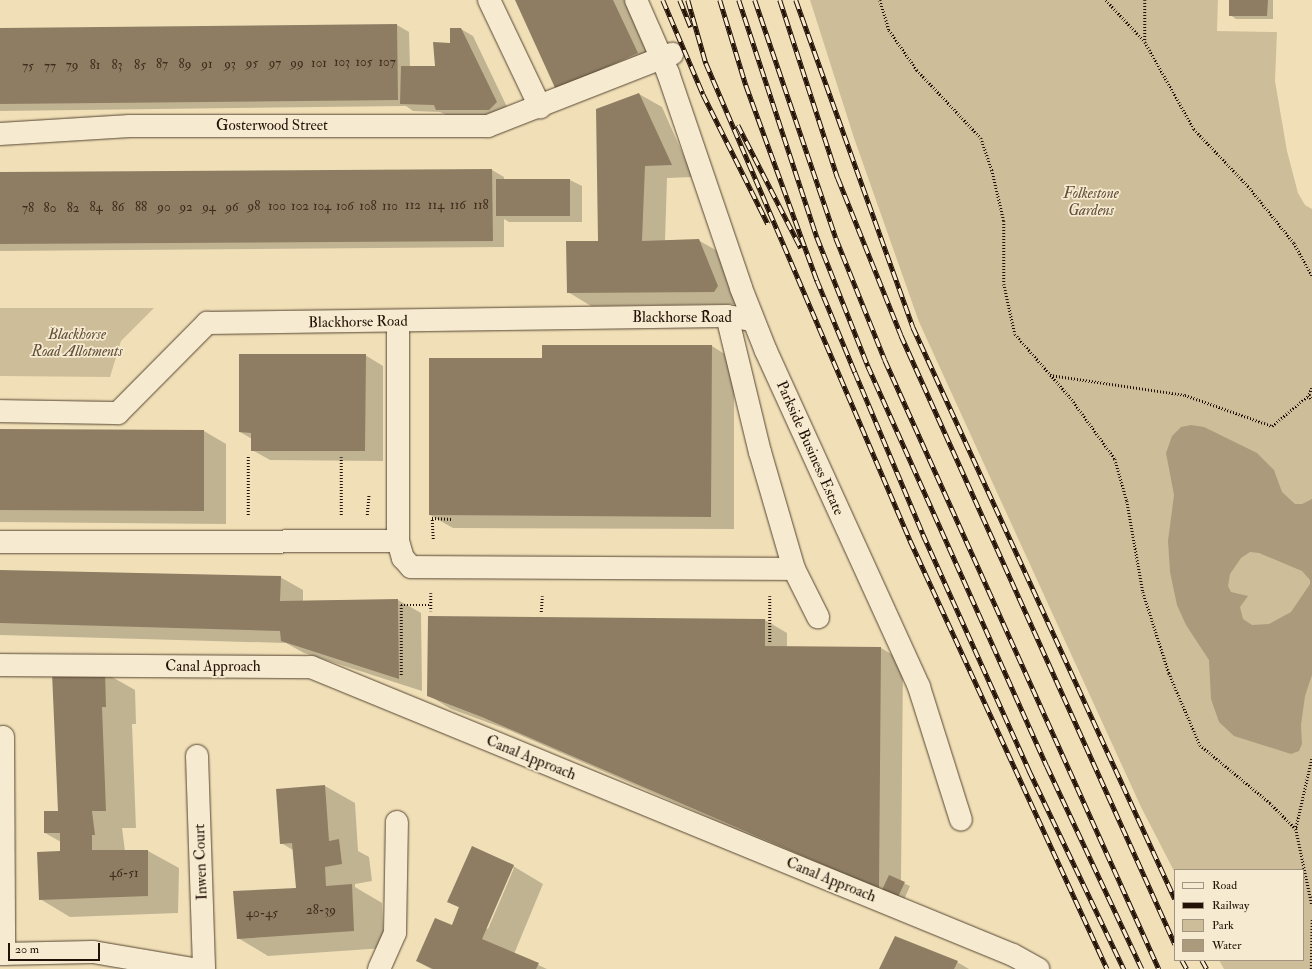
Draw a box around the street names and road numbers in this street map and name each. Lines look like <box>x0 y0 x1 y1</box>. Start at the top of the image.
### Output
street label: Gosterwood Street <box>216 117 328 135</box>
street label: Blackhorse Road <box>632 309 732 327</box>
street label: Blackhorse Road <box>308 312 408 332</box>
street label: Parkside Business Estate <box>772 378 848 518</box>
street label: Canal Approach <box>165 658 261 676</box>
street label: Canal Approach <box>483 732 579 784</box>
street label: Inwen Court <box>191 824 211 900</box>
street label: Canal Approach <box>783 854 879 906</box>

